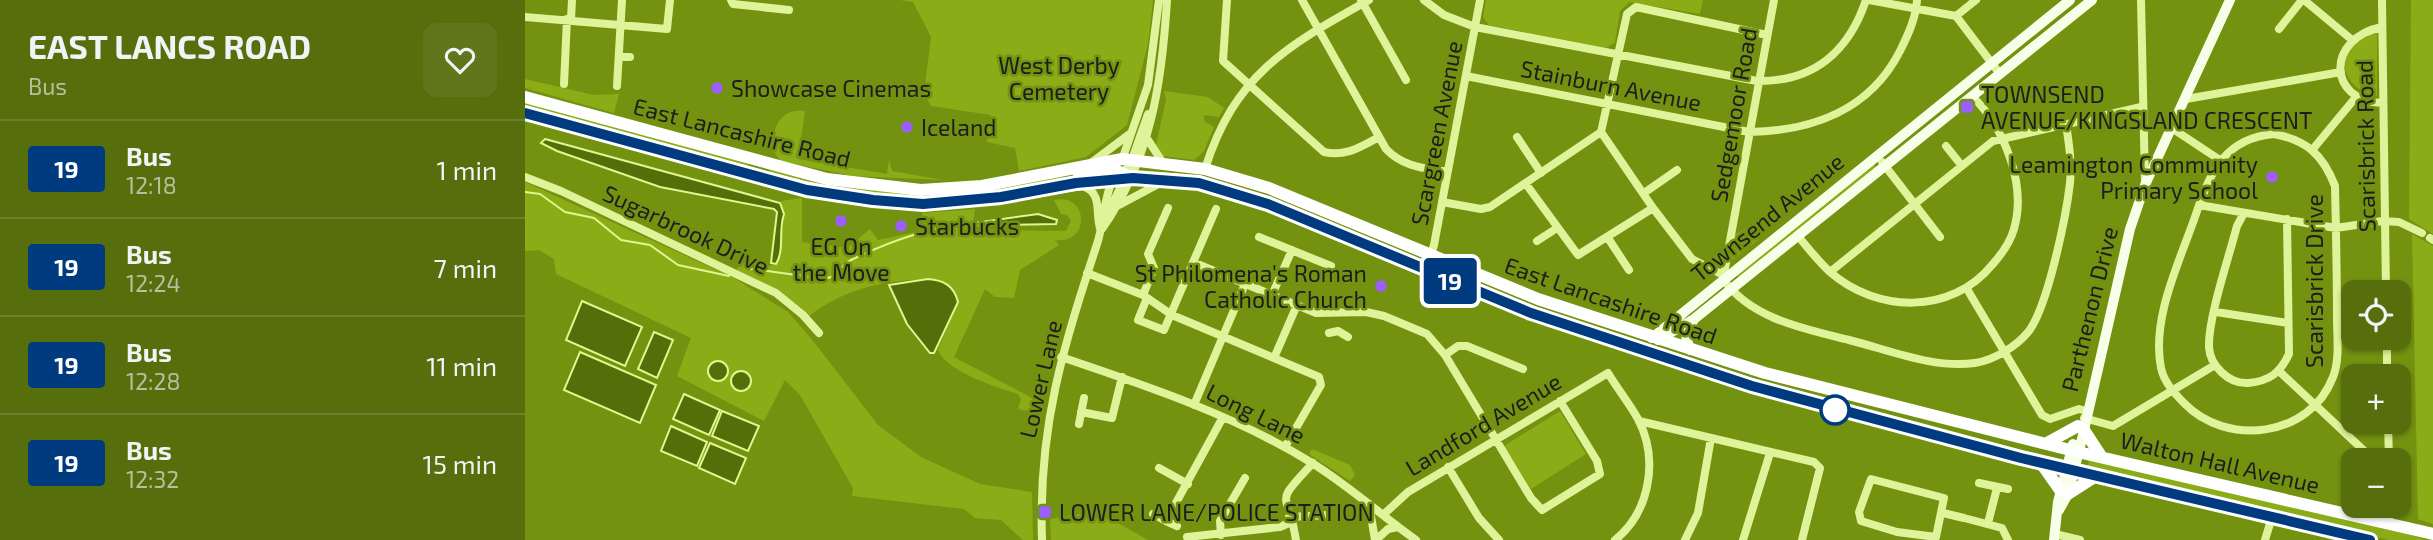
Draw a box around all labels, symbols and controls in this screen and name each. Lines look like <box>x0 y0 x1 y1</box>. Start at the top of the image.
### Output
button: heart <box>423 23 497 97</box>
text: EAST LANCS ROAD <box>28 26 311 66</box>
street label: Sedgemoor Road <box>1704 26 1762 204</box>
street label: Scargreen Avenue <box>1404 38 1468 228</box>
park label: West Derby Cemetery <box>998 51 1120 105</box>
street label: Stainburn Avenue <box>1518 54 1704 116</box>
street label: Scarisbrick Road <box>2349 60 2381 232</box>
text: Bus <box>28 72 67 100</box>
place label: Showcase Cinemas <box>731 74 931 102</box>
marker: Showcase Cinemas <box>709 80 725 96</box>
place label: TOWNSEND AVENUE/KINGSLAND CRESCENT <box>1981 80 2312 134</box>
street label: East Lancashire Road <box>630 91 854 173</box>
marker: TOWNSEND AVENUE/KINGSLAND CRESCENT <box>1959 99 1975 115</box>
place label: Iceland <box>921 113 996 141</box>
marker: Iceland <box>899 119 915 135</box>
text: Bus <box>126 140 172 171</box>
street label: Townsend Avenue <box>1685 147 1849 287</box>
place label: Leamington Community Primary School <box>2009 150 2258 204</box>
text: 19 <box>54 154 79 183</box>
text: 1 min <box>437 154 497 185</box>
marker: Leamington Community Primary School <box>2264 169 2280 185</box>
text: 12:18 <box>126 171 177 199</box>
street label: Sugarbrook Drive <box>599 178 773 280</box>
street label: Scarisbrick Drive <box>2300 194 2328 368</box>
place label: Starbucks <box>915 212 1019 240</box>
marker: EG On the Move <box>833 213 849 229</box>
marker: Starbucks <box>893 218 909 234</box>
street label: Parthenon Drive <box>2055 223 2123 395</box>
place label: EG On the Move <box>792 232 890 286</box>
text: Bus <box>126 238 172 269</box>
street label: East Lancashire Road <box>1501 250 1721 350</box>
text: 19 <box>54 252 79 281</box>
text: 7 min <box>434 252 497 283</box>
line badge: 19 <box>1419 258 1481 304</box>
place label: St Philomena's Roman Catholic Church <box>1135 259 1367 313</box>
text: 19 <box>1438 266 1462 295</box>
text: 12:24 <box>126 269 181 297</box>
marker: St Philomena's Roman Catholic Church <box>1373 278 1389 294</box>
map controls <box>2341 280 2411 518</box>
button: locate <box>2341 280 2411 350</box>
street label: Lower Lane <box>1013 317 1067 441</box>
text: Bus <box>126 336 172 367</box>
text: 19 <box>54 350 79 379</box>
text: 11 min <box>426 350 497 381</box>
button: + <box>2341 364 2411 434</box>
text: 12:28 <box>126 367 180 395</box>
street label: Landford Avenue <box>1400 367 1566 481</box>
street label: Long Lane <box>1202 377 1310 449</box>
unlabelled marker <box>1820 395 1850 425</box>
street label: Walton Hall Avenue <box>2118 425 2322 499</box>
text: Bus <box>126 434 172 465</box>
text: 19 <box>54 448 79 477</box>
text: 15 min <box>423 448 497 479</box>
button: − <box>2341 448 2411 518</box>
text: 12:32 <box>126 465 179 493</box>
place label: LOWER LANE/POLICE STATION <box>1059 498 1374 526</box>
marker: LOWER LANE/POLICE STATION <box>1037 504 1053 520</box>

